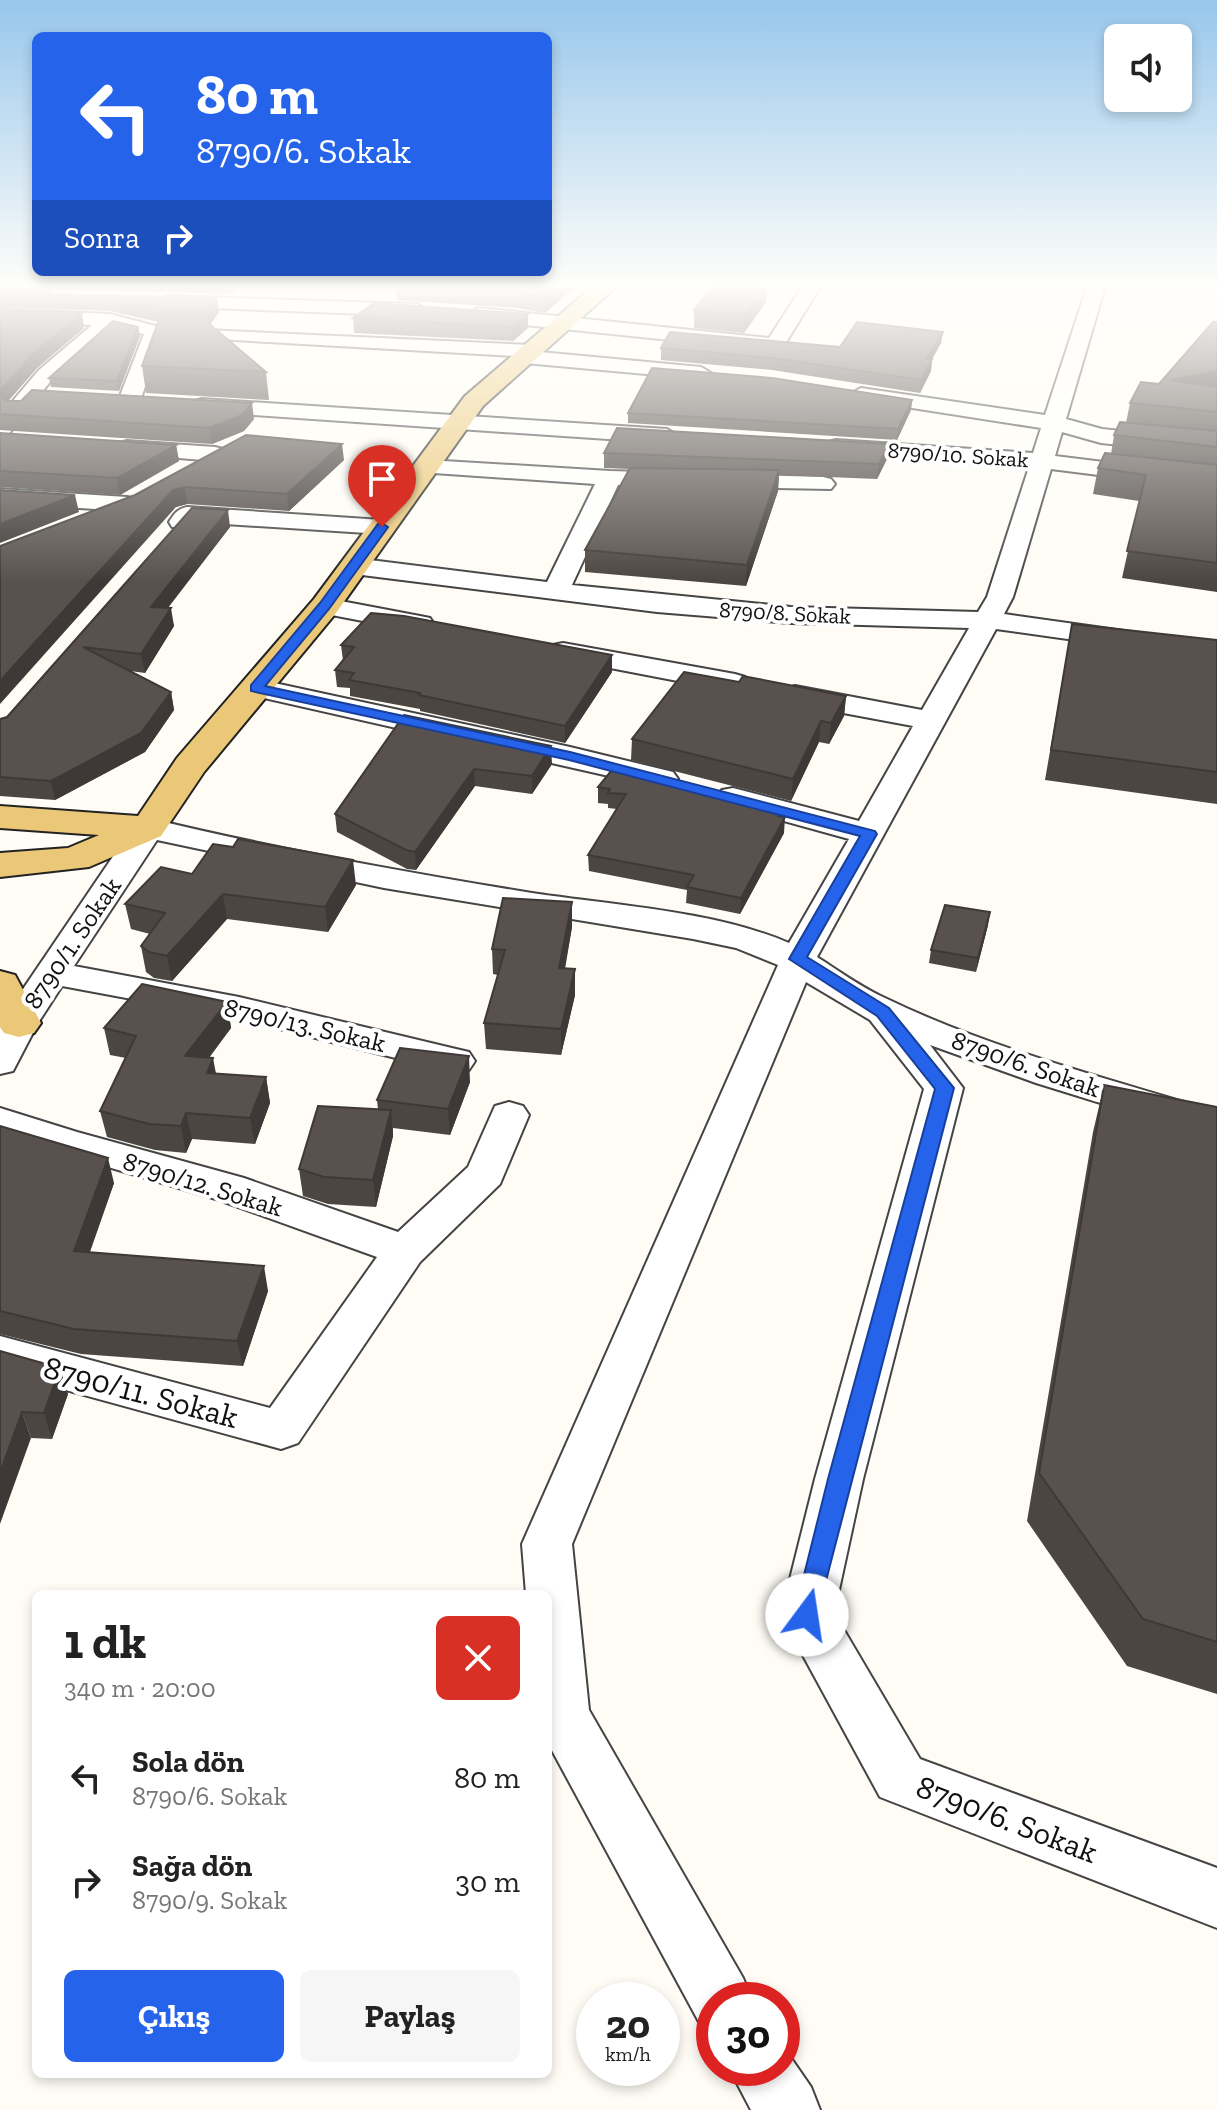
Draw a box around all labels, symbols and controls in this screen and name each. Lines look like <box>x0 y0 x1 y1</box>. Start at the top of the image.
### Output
map controls <box>1104 24 1192 112</box>
button: sound <box>1104 24 1192 112</box>
text: 80 m <box>196 61 318 128</box>
icon: left <box>64 64 168 168</box>
text: 8790/6. Sokak <box>196 129 411 172</box>
icon: right <box>156 216 200 260</box>
text: Sonra <box>64 220 140 256</box>
street label: 8790/10. Sokak <box>887 437 1030 473</box>
pin <box>348 445 416 527</box>
icon: arrive <box>360 457 404 501</box>
street label: 8790/8. Sokak <box>718 596 852 630</box>
street label: 8790/1. Sokak <box>16 871 128 1015</box>
street label: 8790/13. Sokak <box>221 991 389 1059</box>
street label: 8790/6. Sokak <box>947 1024 1105 1105</box>
street label: 8790/12. Sokak <box>119 1145 287 1224</box>
street label: 8790/11. Sokak <box>40 1348 243 1436</box>
position arrow <box>765 1573 849 1657</box>
text: 1 dk <box>64 1613 146 1670</box>
button: close <box>436 1616 520 1700</box>
text: 340 m · 20:00 <box>64 1672 216 1704</box>
text: Sola dön <box>132 1744 244 1780</box>
icon: left <box>64 1756 108 1800</box>
text: 80 m <box>454 1760 520 1796</box>
street label: 8790/6. Sokak <box>911 1767 1103 1871</box>
text: 8790/6. Sokak <box>132 1780 287 1812</box>
text: Sağa dön <box>132 1848 252 1884</box>
icon: right <box>64 1860 108 1904</box>
text: 30 m <box>455 1864 520 1900</box>
text: 8790/9. Sokak <box>132 1884 287 1916</box>
button: Çıkış <box>64 1970 284 2062</box>
button: Paylaş <box>300 1970 520 2062</box>
speed limit sign: 30 <box>696 1982 800 2086</box>
text: 20 <box>606 2000 650 2048</box>
text: km/h <box>605 2042 651 2066</box>

